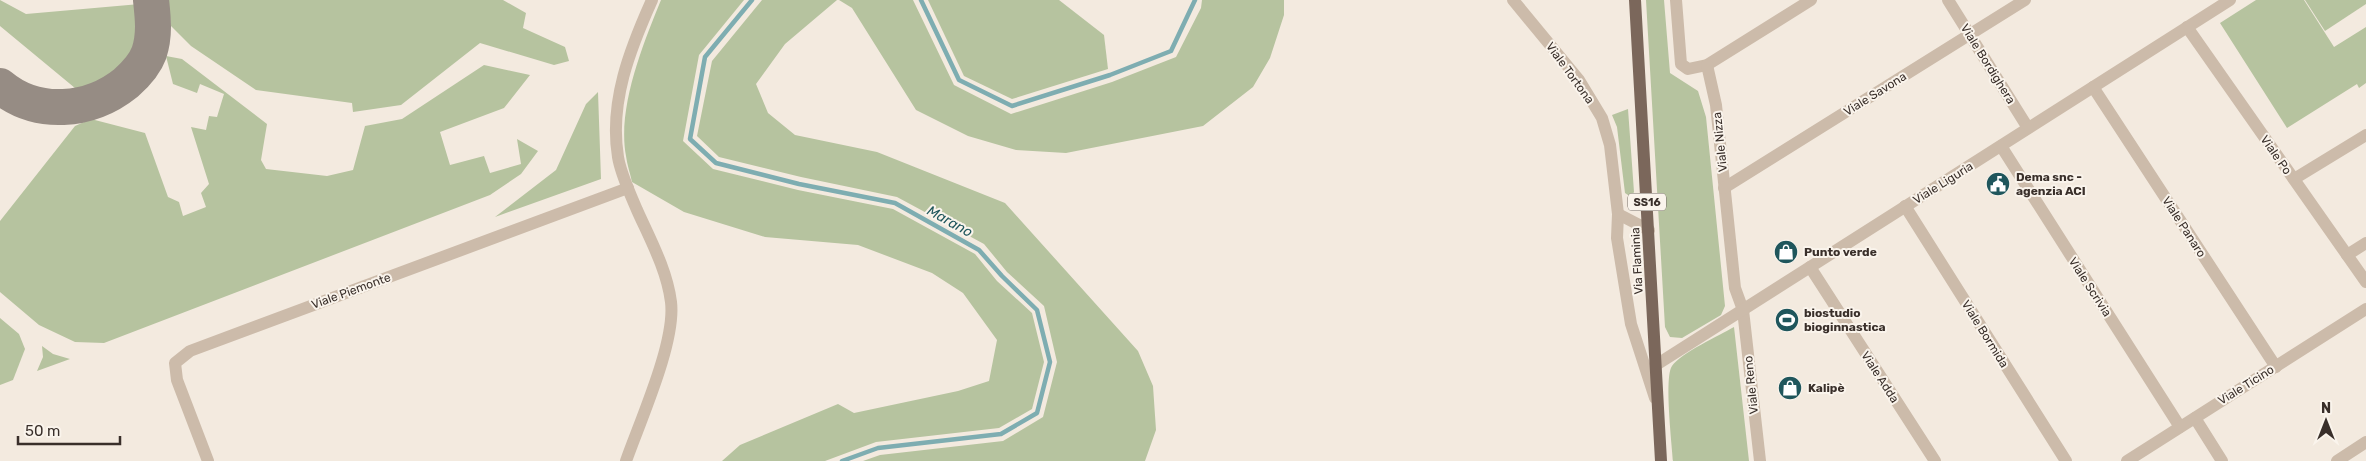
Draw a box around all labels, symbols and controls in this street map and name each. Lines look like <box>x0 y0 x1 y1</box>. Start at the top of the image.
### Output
street label: Viale Bordighera <box>1958 21 2018 107</box>
street label: Viale Tortona <box>1543 40 1597 106</box>
street label: Viale Savona <box>1841 69 1909 119</box>
street label: Viale Nizza <box>1710 111 1730 173</box>
street label: Viale Po <box>2258 133 2295 177</box>
street label: Viale Liguria <box>1910 159 1976 207</box>
place label: Dema snc - agenzia ACI <box>2016 170 2086 198</box>
public building icon: Dema snc - agenzia ACI <box>1985 171 2011 197</box>
road number: SS16 <box>1628 193 1666 210</box>
street label: Viale Panaro <box>2159 194 2209 260</box>
water label: Marano <box>924 202 975 241</box>
street label: Via Flaminia <box>1628 227 1646 295</box>
shop icon: Punto verde <box>1773 239 1799 265</box>
place label: Punto verde <box>1804 245 1877 259</box>
street label: Viale Scrivia <box>2066 255 2114 319</box>
street label: Viale Piemonte <box>309 270 393 312</box>
street label: Viale Bormida <box>1959 298 2011 370</box>
place label: biostudio bioginnastica <box>1804 306 1886 334</box>
sports icon: biostudio bioginnastica <box>1774 307 1800 333</box>
street label: Viale Adda <box>1858 349 1902 405</box>
street label: Viale Reno <box>1741 355 1761 415</box>
street label: Viale Ticino <box>2216 362 2277 408</box>
shop icon: Kalipè <box>1777 375 1803 401</box>
place label: Kalipè <box>1808 381 1845 395</box>
north arrow <box>2301 396 2351 446</box>
text: N <box>2321 400 2331 417</box>
scale bar <box>18 414 120 446</box>
text: 50 m <box>25 422 60 440</box>

